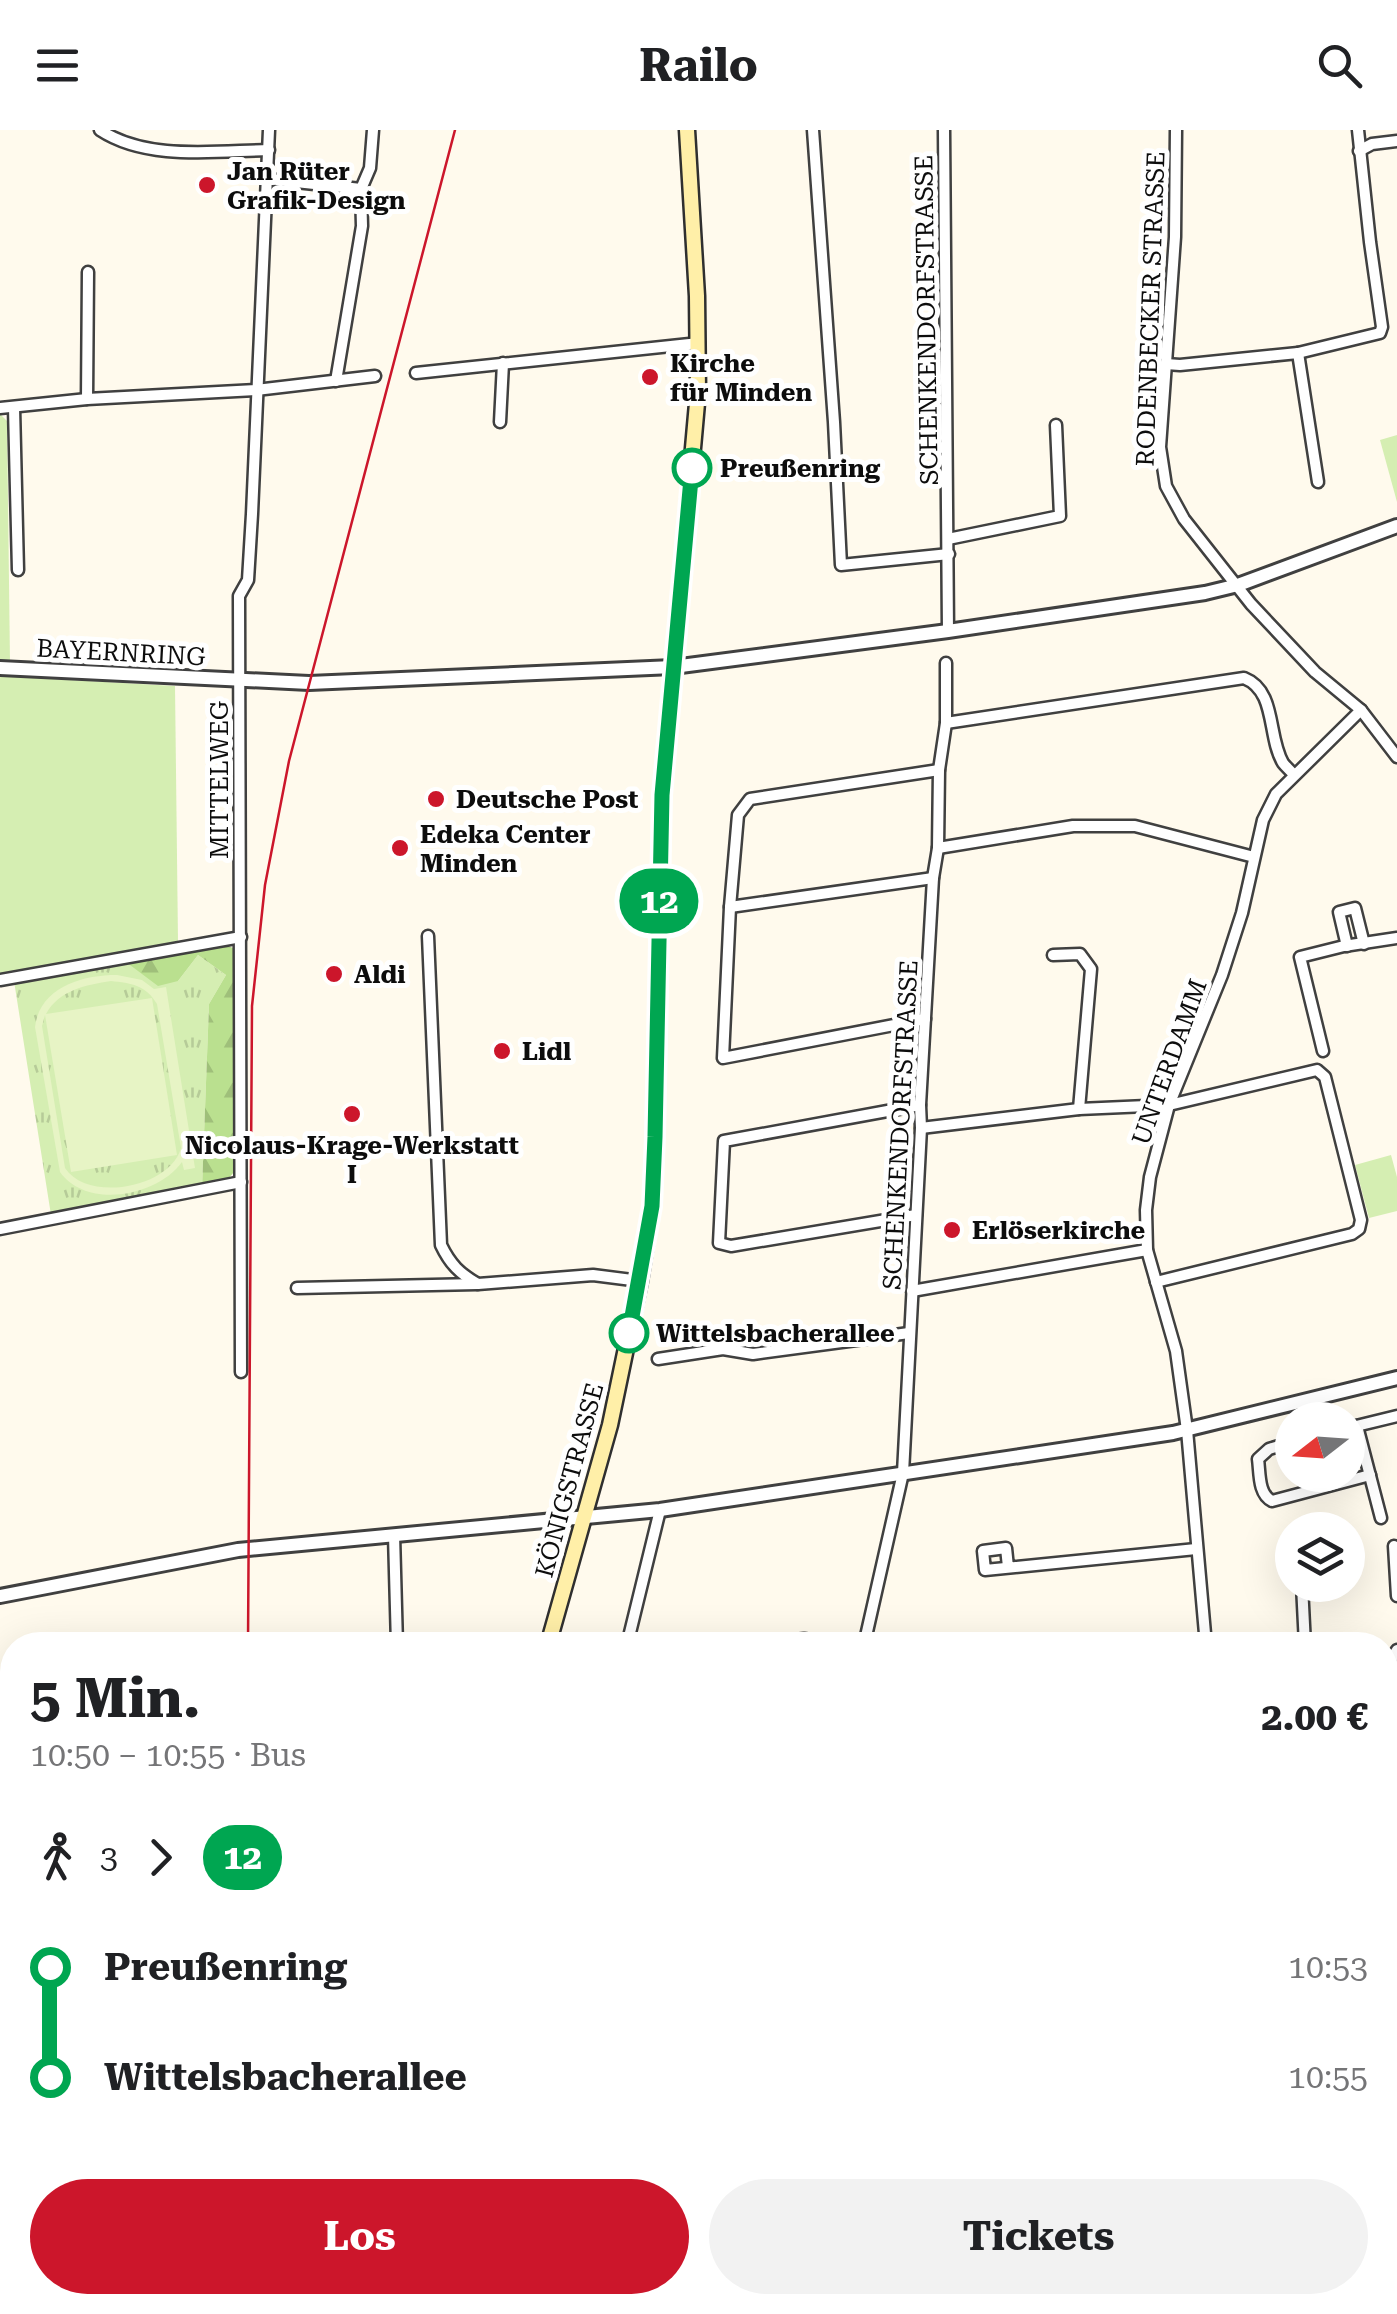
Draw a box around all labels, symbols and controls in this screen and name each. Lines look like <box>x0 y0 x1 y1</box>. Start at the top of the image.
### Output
icon: menu <box>30 38 85 93</box>
icon: search <box>1312 38 1367 93</box>
text: Railo <box>639 39 758 92</box>
street label: RODENBECKER STRASSE <box>1131 151 1170 467</box>
street label: SCHENKENDORFSTRASSE <box>909 155 944 485</box>
place label: Jan Rüter Grafik-Design <box>227 157 406 215</box>
marker: Jan Rüter Grafik-Design <box>196 174 218 196</box>
place label: Kirche für Minden <box>670 349 812 407</box>
marker: Kirche für Minden <box>639 366 661 388</box>
marker: Preußenring <box>673 449 711 487</box>
place label: Preußenring <box>720 454 881 483</box>
street label: BAYERNRING <box>36 634 206 671</box>
street label: MITTELWEG <box>205 701 234 859</box>
place label: Deutsche Post <box>456 785 638 814</box>
marker: Deutsche Post <box>425 788 447 810</box>
place label: Edeka Center Minden <box>420 820 591 878</box>
marker: Edeka Center Minden <box>389 837 411 859</box>
line badge: 12 <box>614 868 704 934</box>
text: 12 <box>639 881 679 922</box>
street label: SCHENKENDORFSTRASSE <box>877 959 924 1291</box>
place label: Aldi <box>354 960 405 989</box>
marker: Aldi <box>323 963 345 985</box>
street label: UNTERDAMM <box>1126 975 1213 1149</box>
place label: Lidl <box>522 1037 571 1066</box>
marker: Lidl <box>491 1040 513 1062</box>
marker: Nicolaus-Krage-Werkstatt I <box>341 1103 363 1125</box>
place label: Nicolaus-Krage-Werkstatt I <box>185 1131 519 1189</box>
place label: Erlöserkirche <box>972 1216 1145 1245</box>
marker: Erlöserkirche <box>941 1219 963 1241</box>
marker: Wittelsbacherallee <box>610 1314 648 1352</box>
place label: Wittelsbacherallee <box>656 1319 895 1348</box>
street label: KÖNIGSTRASSE <box>530 1380 609 1581</box>
north arrow <box>1275 1402 1365 1492</box>
map controls <box>1275 1402 1365 1602</box>
button: layers <box>1275 1512 1365 1602</box>
text: 5 Min. <box>30 1666 200 1730</box>
text: 2.00 € <box>1261 1695 1368 1739</box>
text: 10:50 – 10:55 · Bus <box>30 1736 306 1774</box>
icon: walk <box>30 1830 85 1885</box>
icon: forward <box>133 1830 188 1885</box>
text: 12 <box>223 1837 262 1878</box>
text: 3 <box>100 1838 118 1876</box>
text: Preußenring <box>104 1945 347 1989</box>
text: 10:53 <box>1288 1948 1368 1986</box>
text: Wittelsbacherallee <box>104 2055 467 2099</box>
text: 10:55 <box>1288 2058 1368 2096</box>
button: Los <box>30 2179 689 2294</box>
button: Tickets <box>709 2179 1368 2294</box>

